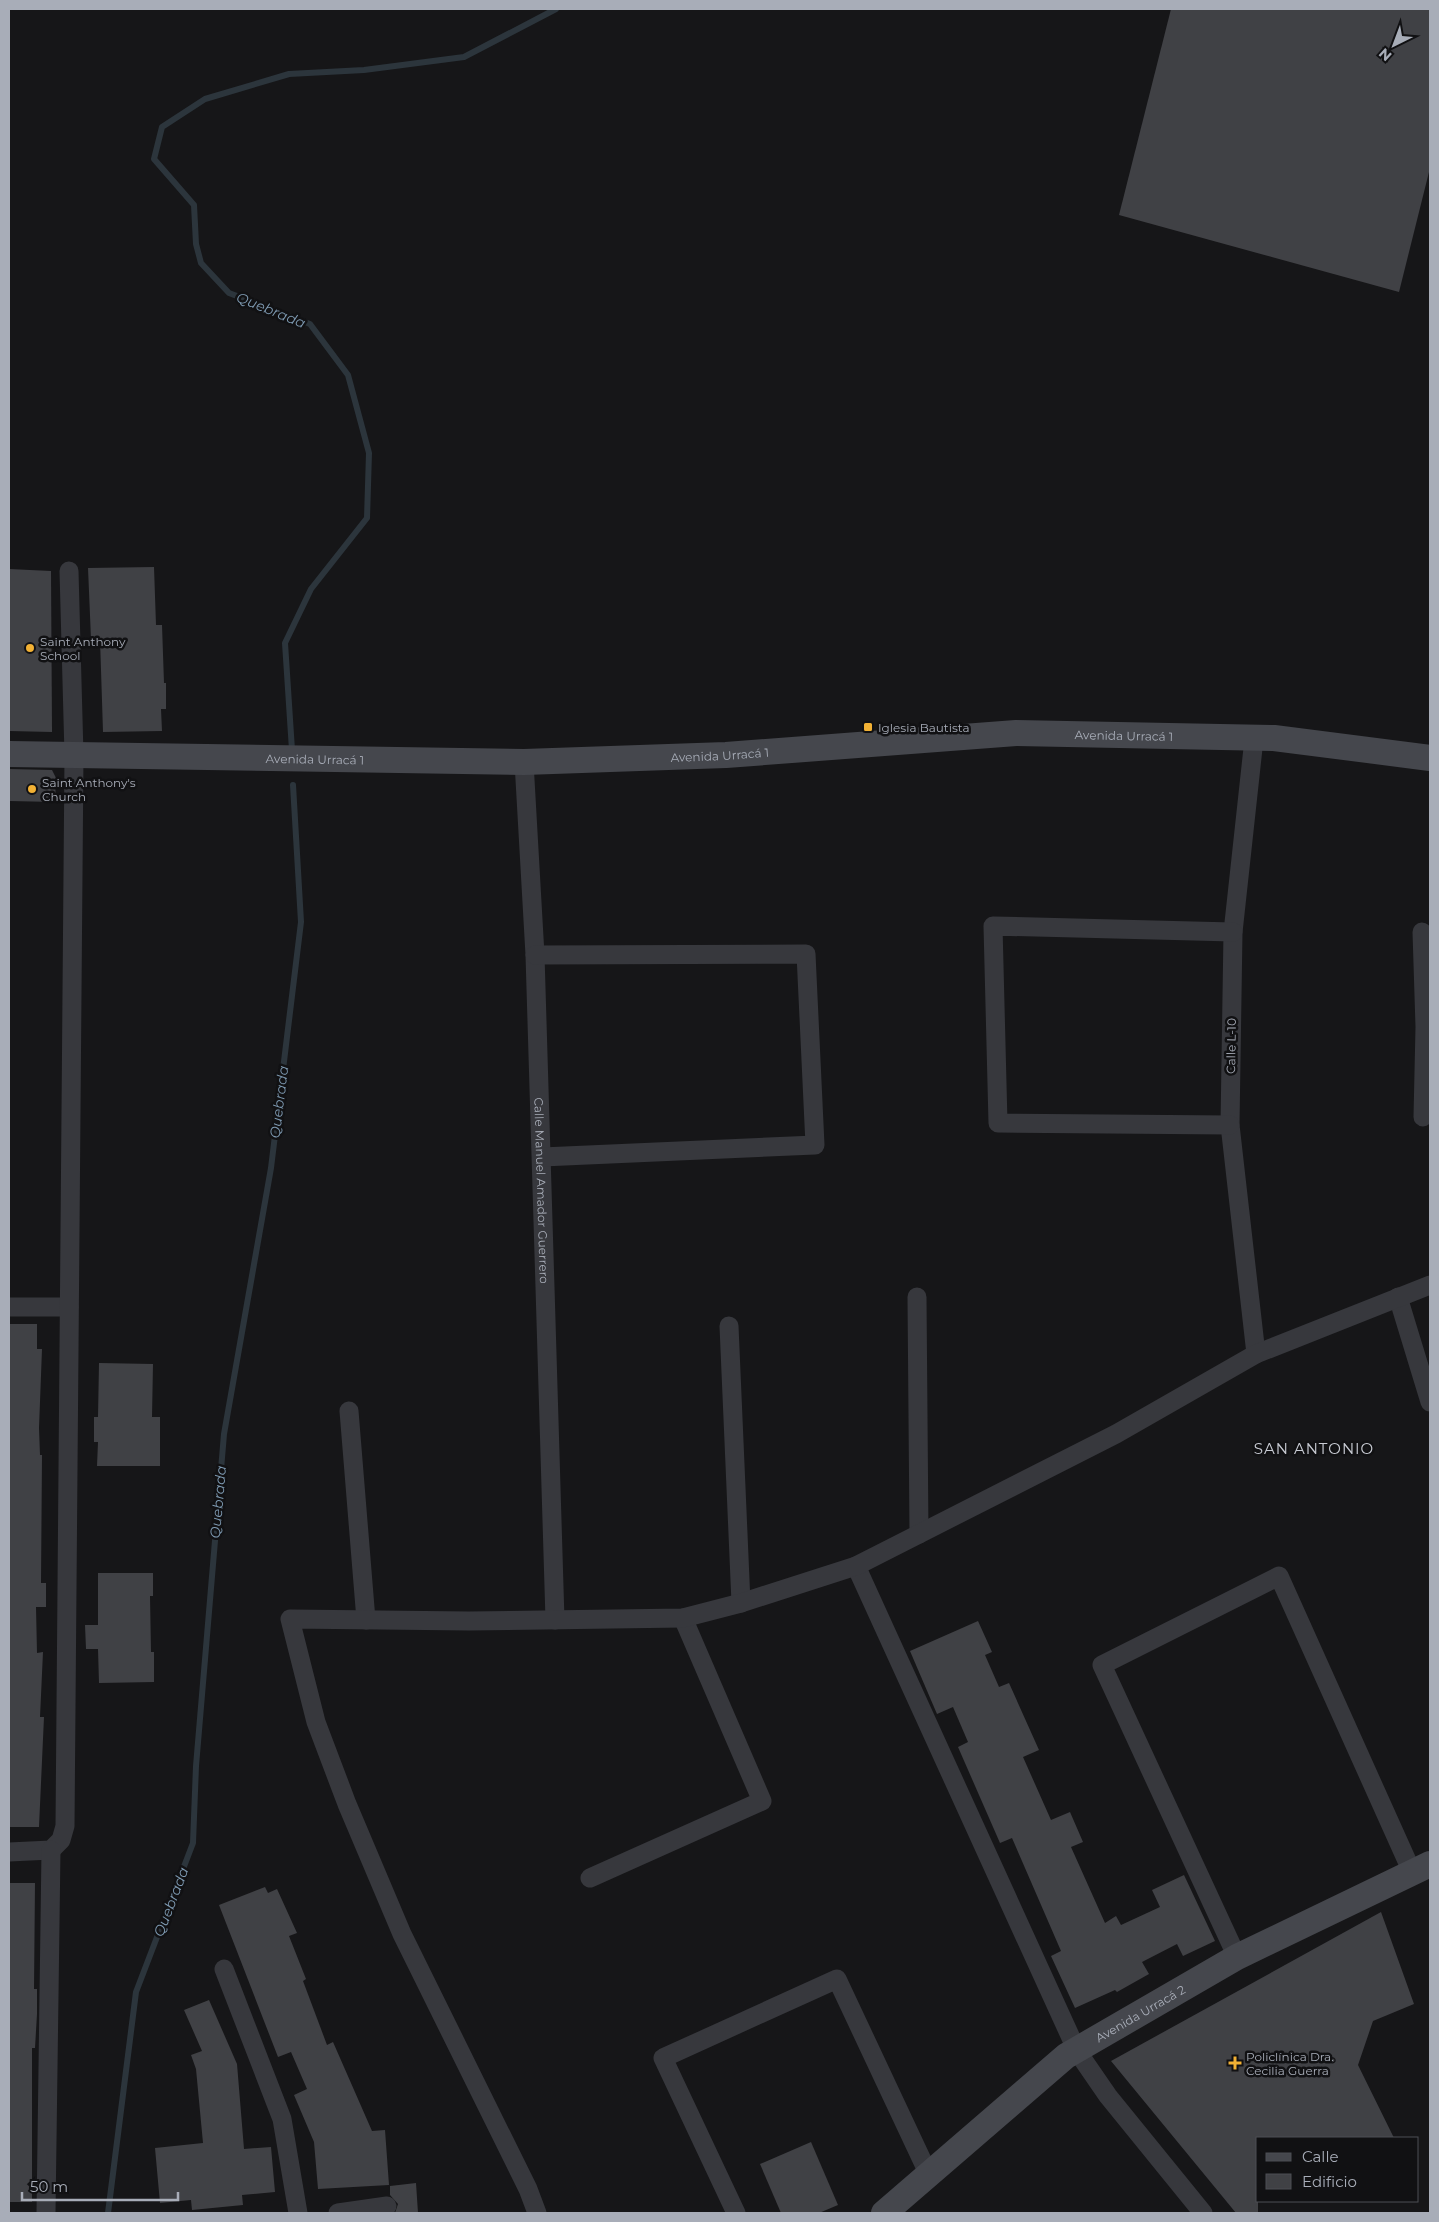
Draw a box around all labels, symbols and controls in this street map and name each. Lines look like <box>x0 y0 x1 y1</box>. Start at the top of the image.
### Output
north arrow <box>1369 20 1419 70</box>
text: N <box>1375 44 1396 65</box>
water label: Quebrada <box>234 288 308 332</box>
place label: Saint Anthony School <box>40 634 126 663</box>
marker: Saint Anthony School <box>24 642 36 654</box>
place label: Iglesia Bautista <box>878 720 970 735</box>
marker: Iglesia Bautista <box>862 721 874 733</box>
street label: Avenida Urracá 1 <box>1074 727 1173 744</box>
street label: Avenida Urracá 1 <box>670 744 770 764</box>
street label: Avenida Urracá 1 <box>266 750 364 767</box>
place label: Saint Anthony's Church <box>42 775 136 804</box>
marker: Saint Anthony's Church <box>26 783 38 795</box>
street label: Calle L-10 <box>1223 1018 1239 1074</box>
water label: Quebrada <box>266 1065 292 1139</box>
street label: Calle Manuel Amador Guerrero <box>532 1097 552 1284</box>
district label: SAN ANTONIO <box>1254 1439 1374 1458</box>
water label: Quebrada <box>206 1465 230 1539</box>
water label: Quebrada <box>150 1865 192 1939</box>
street label: Avenida Urracá 2 <box>1093 1981 1188 2045</box>
place label: Policlínica Dra. Cecilia Guerra <box>1246 2049 1334 2078</box>
marker: Policlínica Dra. Cecilia Guerra <box>1228 2056 1242 2070</box>
legend <box>1256 2137 1419 2202</box>
text: Calle <box>1302 2147 1339 2166</box>
scale bar <box>22 2170 179 2202</box>
text: Edificio <box>1302 2172 1357 2191</box>
text: 50 m <box>30 2177 68 2196</box>

